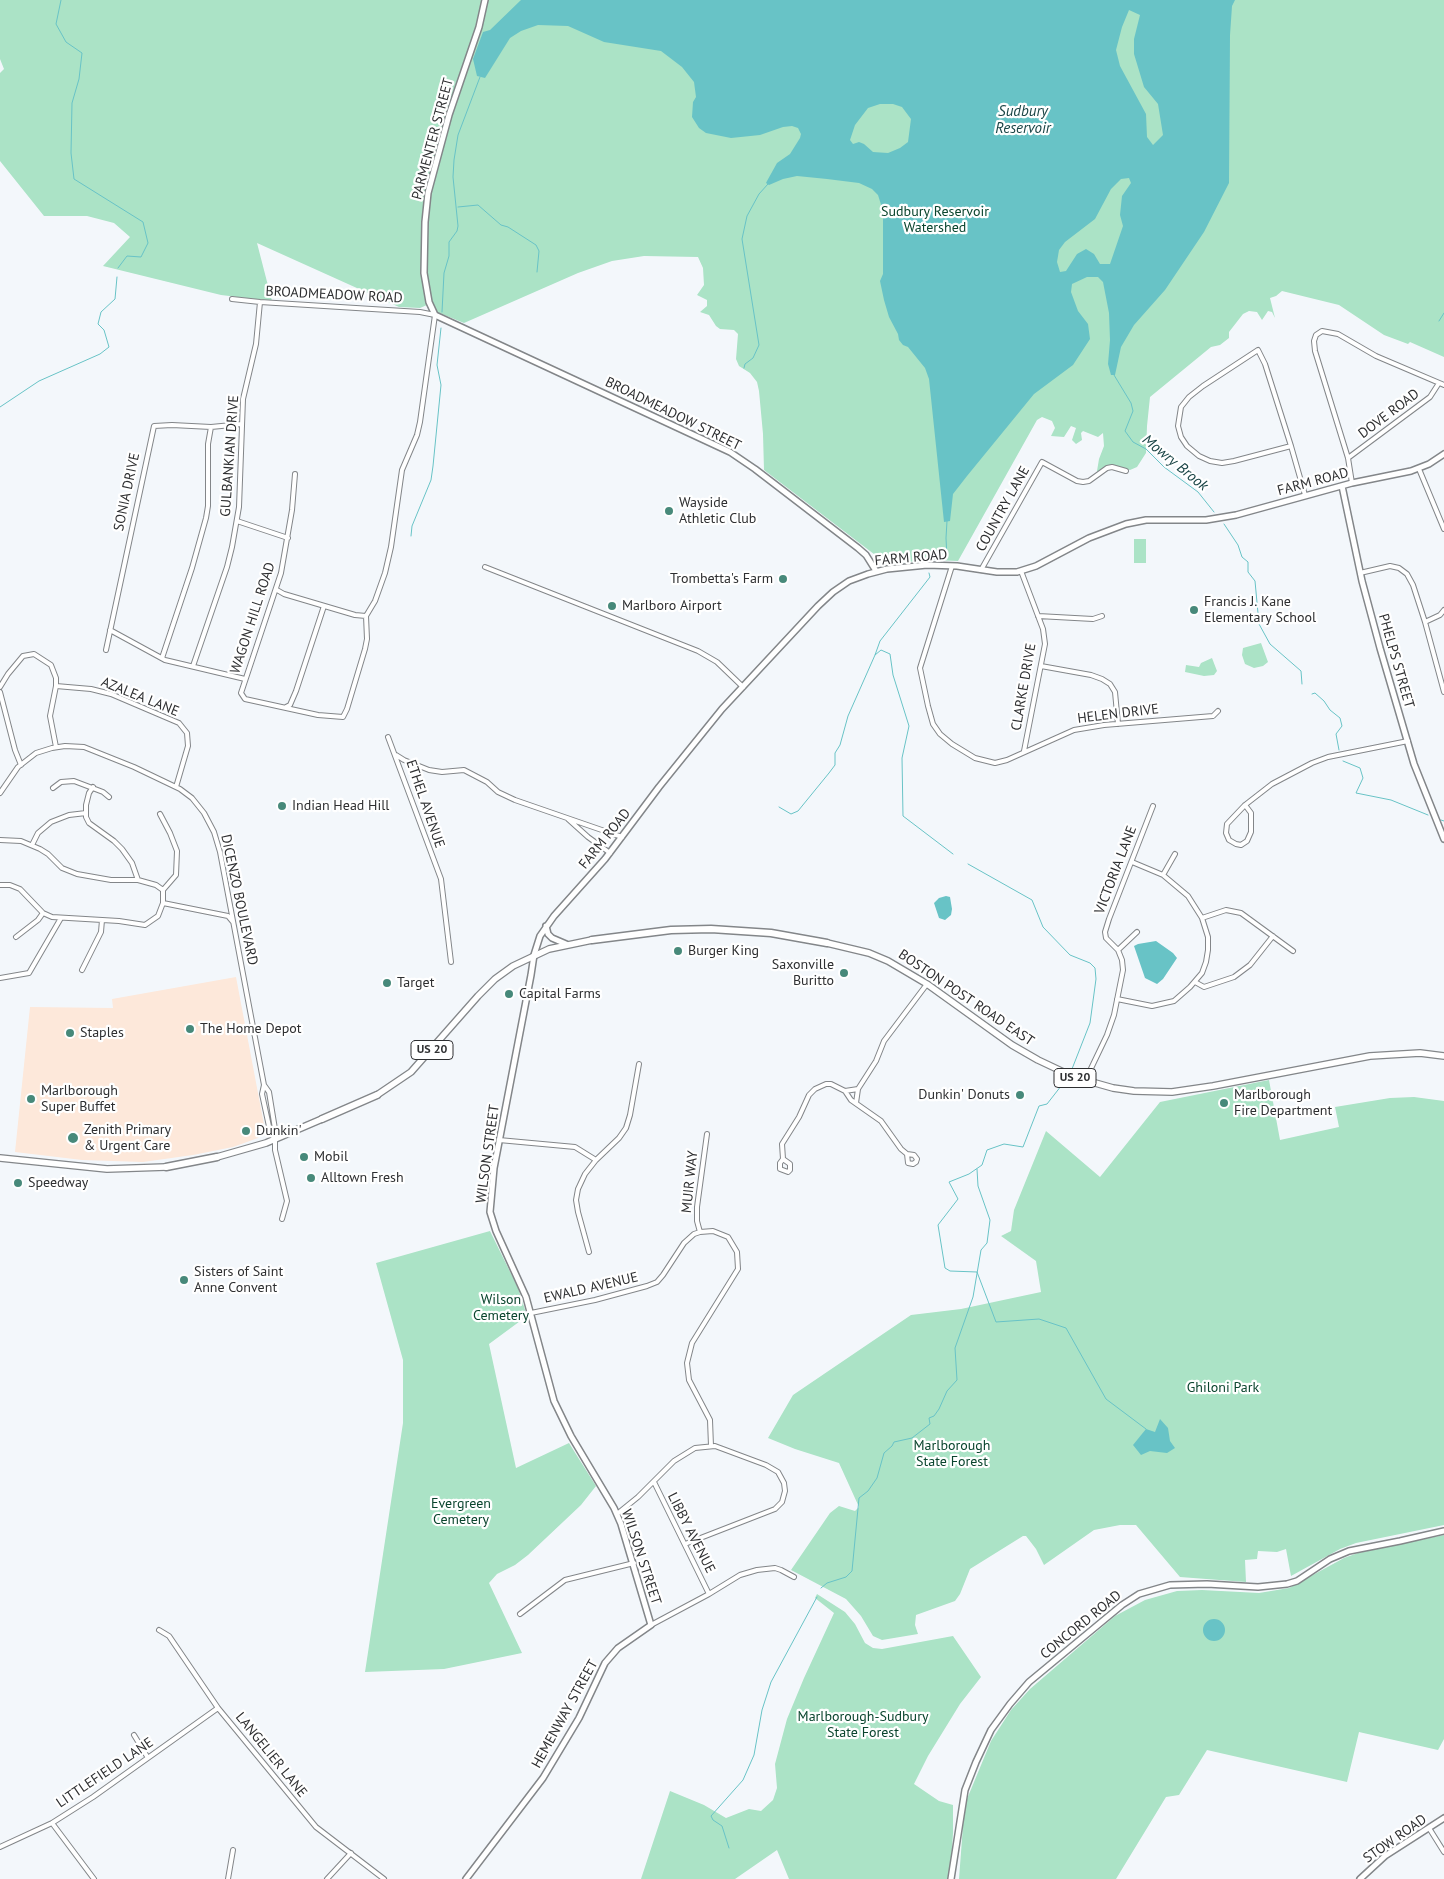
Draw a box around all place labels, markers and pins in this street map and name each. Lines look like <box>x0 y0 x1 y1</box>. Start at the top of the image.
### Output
place label: Wayside Athletic Club <box>679 495 756 528</box>
marker: Wayside Athletic Club <box>663 505 675 517</box>
place label: Trombetta's Farm <box>670 571 773 587</box>
marker: Trombetta's Farm <box>777 573 789 585</box>
place label: Francis J. Kane Elementary School <box>1204 594 1316 626</box>
place label: Marlboro Airport <box>622 598 722 614</box>
marker: Marlboro Airport <box>606 600 618 612</box>
marker: Francis J. Kane Elementary School <box>1188 604 1200 616</box>
place label: Indian Head Hill <box>292 798 389 814</box>
marker: Indian Head Hill <box>276 800 288 812</box>
place label: Burger King <box>688 943 759 959</box>
marker: Burger King <box>672 945 684 957</box>
place label: Saxonville Buritto <box>772 957 834 990</box>
marker: Saxonville Buritto <box>838 967 850 979</box>
place label: Target <box>397 975 434 991</box>
marker: Target <box>381 977 393 989</box>
place label: Capital Farms <box>519 986 601 1002</box>
marker: Capital Farms <box>503 988 515 1000</box>
place label: The Home Depot <box>200 1021 301 1037</box>
marker: The Home Depot <box>184 1023 196 1035</box>
place label: Staples <box>80 1025 124 1041</box>
marker: Staples <box>64 1027 76 1039</box>
place label: Marlborough Super Buffet <box>41 1083 118 1116</box>
place label: Dunkin' Donuts <box>918 1087 1010 1103</box>
place label: Marlborough Fire Department <box>1234 1087 1332 1120</box>
marker: Dunkin' Donuts <box>1014 1089 1026 1101</box>
marker: Marlborough Super Buffet <box>25 1093 37 1105</box>
marker: Marlborough Fire Department <box>1218 1097 1230 1109</box>
place label: Zenith Primary & Urgent Care <box>84 1122 171 1154</box>
place label: Dunkin' <box>256 1123 302 1139</box>
marker: Dunkin' <box>240 1125 252 1137</box>
marker: Zenith Primary & Urgent Care <box>66 1131 80 1145</box>
place label: Mobil <box>314 1149 348 1165</box>
marker: Mobil <box>298 1151 310 1163</box>
place label: Alltown Fresh <box>321 1170 404 1186</box>
marker: Alltown Fresh <box>305 1172 317 1184</box>
place label: Speedway <box>28 1175 88 1191</box>
marker: Speedway <box>12 1177 24 1189</box>
place label: Sisters of Saint Anne Convent <box>194 1264 283 1296</box>
marker: Sisters of Saint Anne Convent <box>178 1274 190 1286</box>

